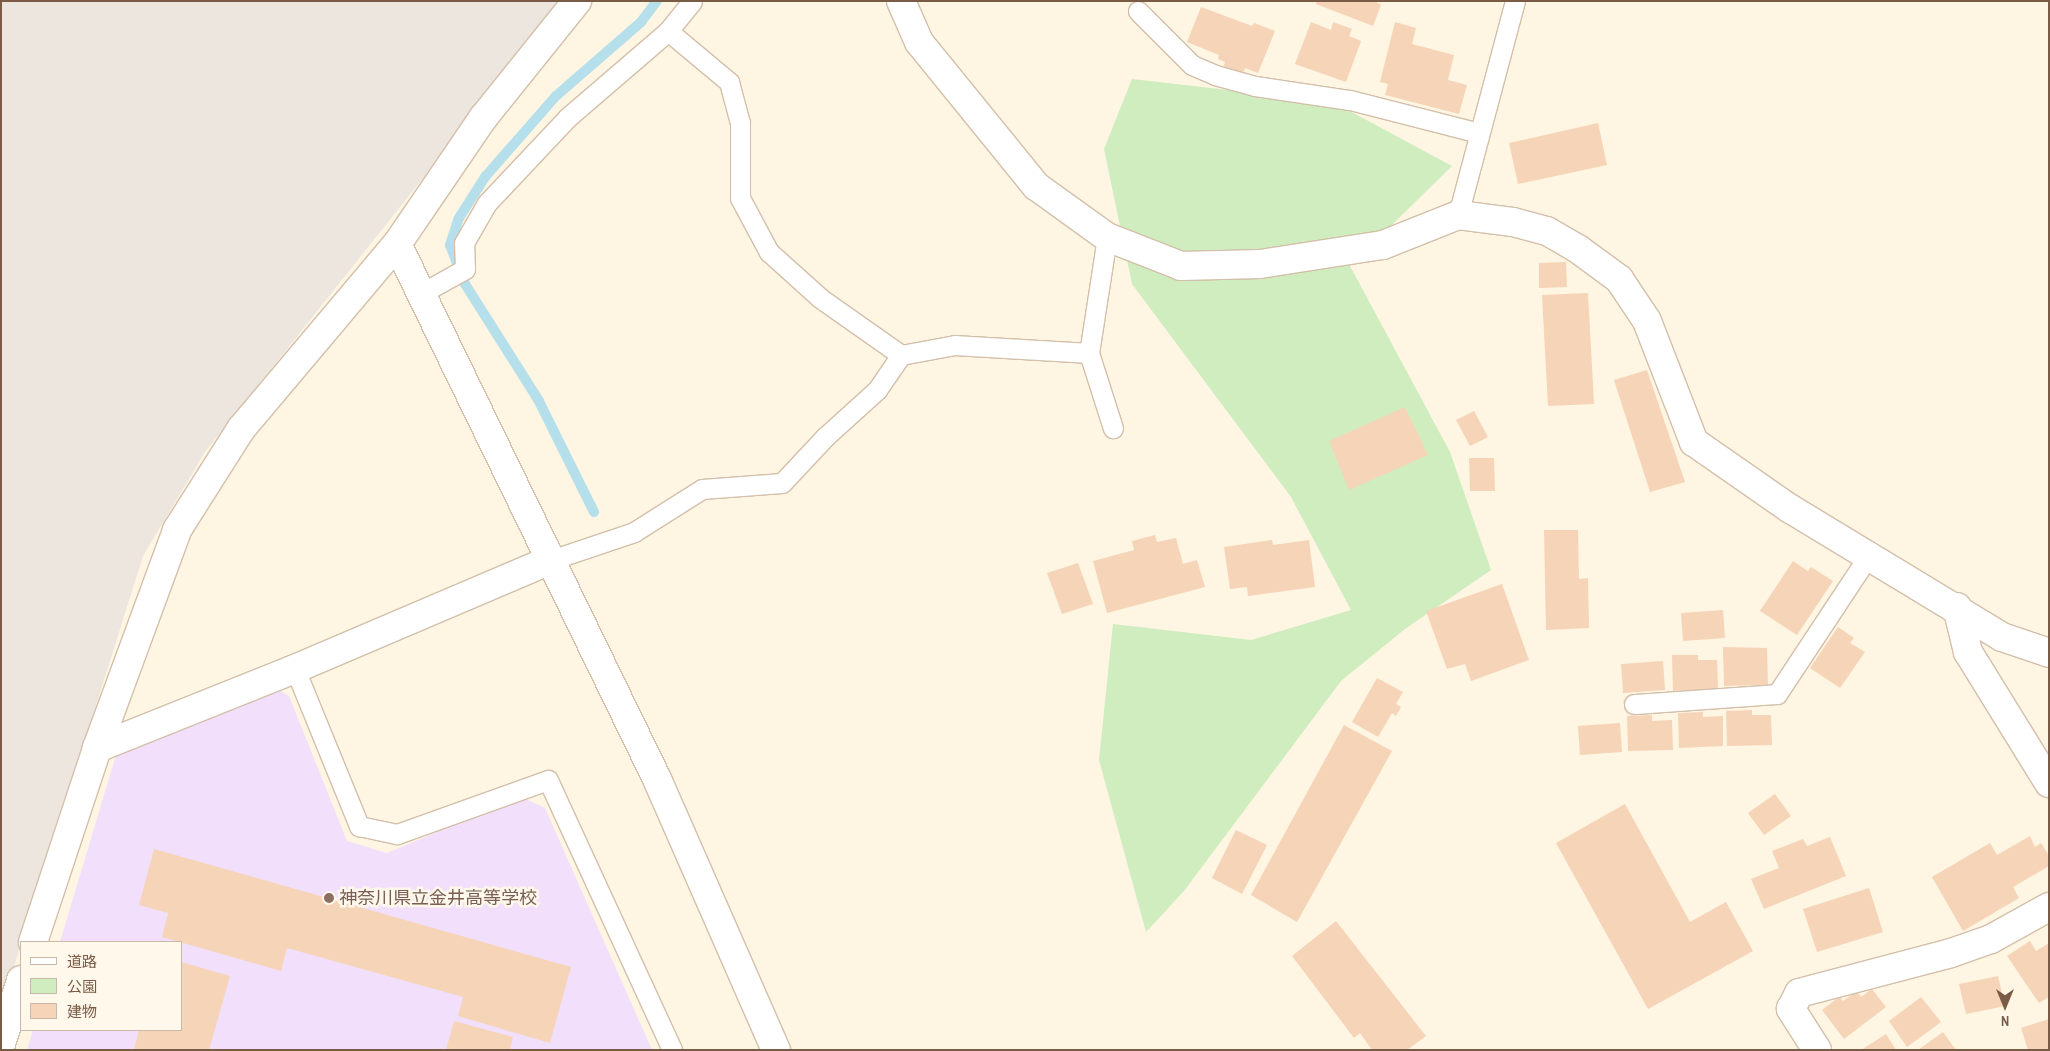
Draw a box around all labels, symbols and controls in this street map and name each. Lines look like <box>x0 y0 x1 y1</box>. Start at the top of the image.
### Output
place label: 神奈川県立金井高等学校 <box>339 887 537 909</box>
marker: 神奈川県立金井高等学校 <box>323 892 335 904</box>
legend <box>20 941 182 1031</box>
text: 道路 <box>67 951 97 972</box>
text: 公園 <box>67 976 97 997</box>
north arrow <box>1980 981 2030 1031</box>
text: 建物 <box>67 1001 97 1022</box>
text: N <box>2001 1012 2009 1030</box>

